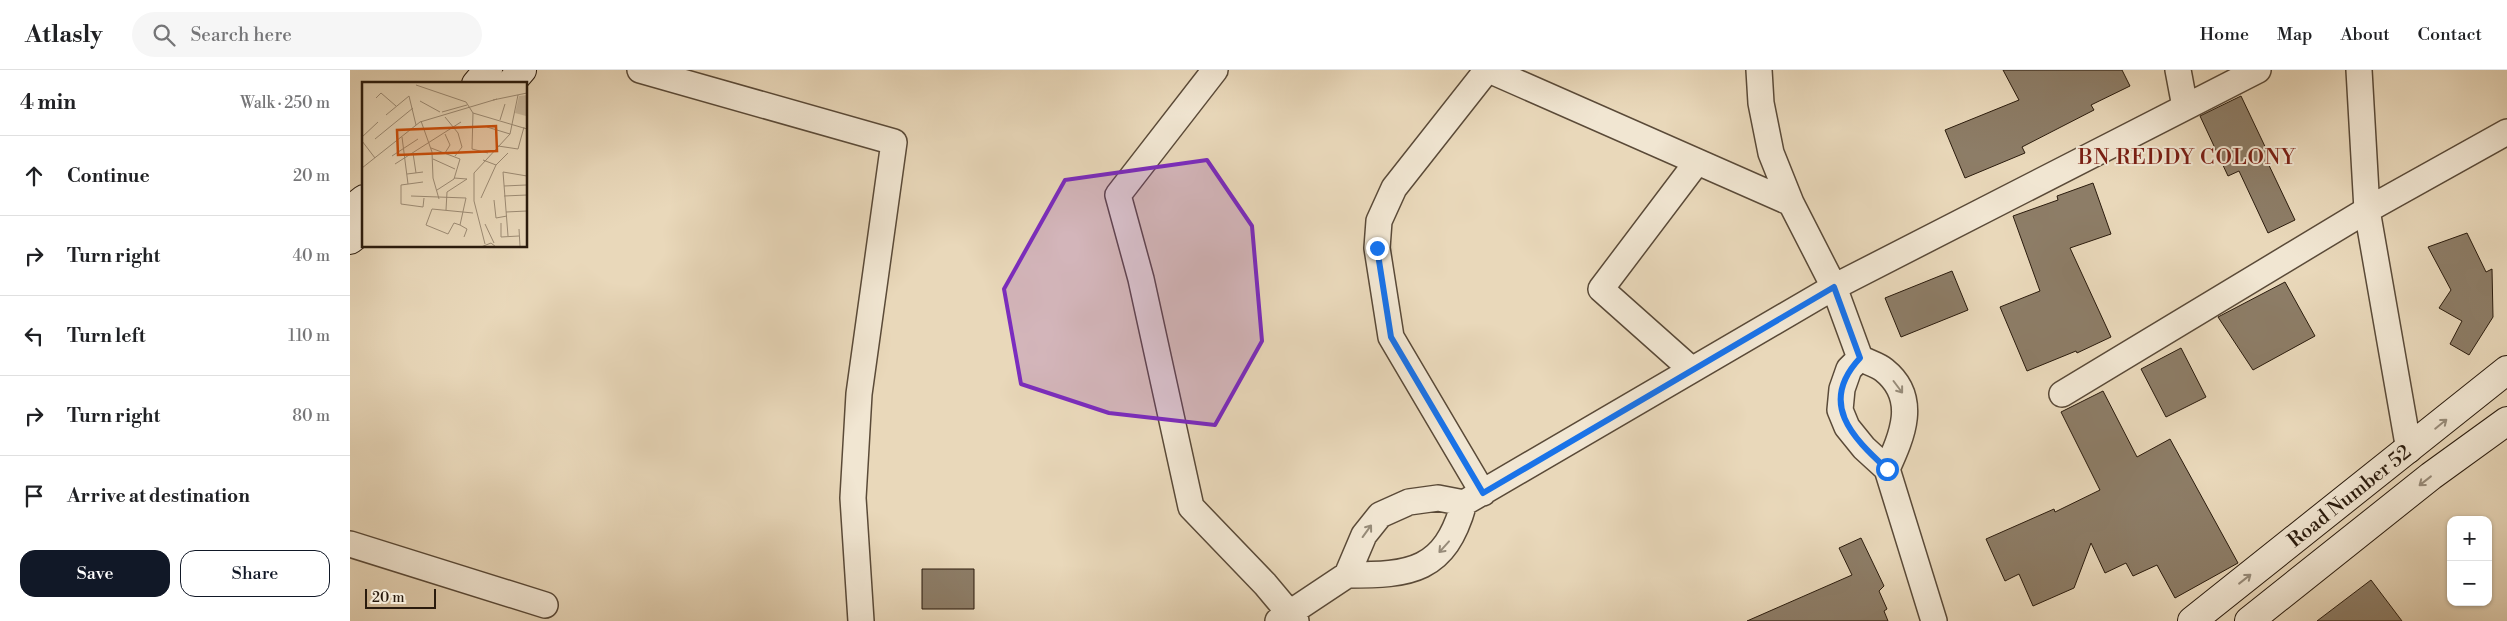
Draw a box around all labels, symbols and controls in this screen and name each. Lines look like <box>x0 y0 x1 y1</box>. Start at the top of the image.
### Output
search box <box>132 12 482 57</box>
text: Atlasly <box>25 20 102 50</box>
icon: search <box>150 21 178 49</box>
text: Search here <box>190 23 292 47</box>
text: Home <box>2200 23 2249 46</box>
text: Map <box>2277 23 2313 46</box>
text: About <box>2341 23 2390 46</box>
text: Contact <box>2418 23 2482 46</box>
inset map <box>362 82 528 248</box>
text: 4 min <box>20 90 76 116</box>
text: Walk · 250 m <box>240 93 330 113</box>
district label: BN REDDY COLONY <box>2077 145 2296 171</box>
icon: ahead <box>20 162 48 190</box>
text: Continue <box>67 164 150 188</box>
text: 20 m <box>293 166 330 186</box>
route end <box>1366 237 1389 260</box>
icon: right <box>20 242 48 270</box>
text: Turn right <box>67 244 160 268</box>
text: 40 m <box>293 246 330 266</box>
icon: left <box>20 322 48 350</box>
text: Turn left <box>67 324 146 348</box>
text: 110 m <box>288 326 330 346</box>
one-way arrow <box>1892 380 1903 393</box>
icon: right <box>20 402 48 430</box>
text: Turn right <box>67 404 160 428</box>
text: 80 m <box>292 406 330 426</box>
one-way arrow <box>2434 418 2447 429</box>
street label: Road Number 52 <box>2283 440 2417 554</box>
route start <box>1876 458 1899 481</box>
one-way arrow <box>2419 475 2432 486</box>
icon: arrive <box>20 482 48 510</box>
text: Arrive at destination <box>67 484 250 508</box>
map controls <box>2447 516 2492 606</box>
button: + <box>2447 516 2492 561</box>
one-way arrow <box>1362 525 1373 538</box>
one-way arrow <box>1438 541 1450 553</box>
button: Save <box>20 550 170 597</box>
button: Share <box>180 550 330 597</box>
button: − <box>2447 561 2492 606</box>
one-way arrow <box>2238 574 2252 584</box>
scale bar <box>365 586 436 609</box>
text: 20 m <box>372 589 404 607</box>

